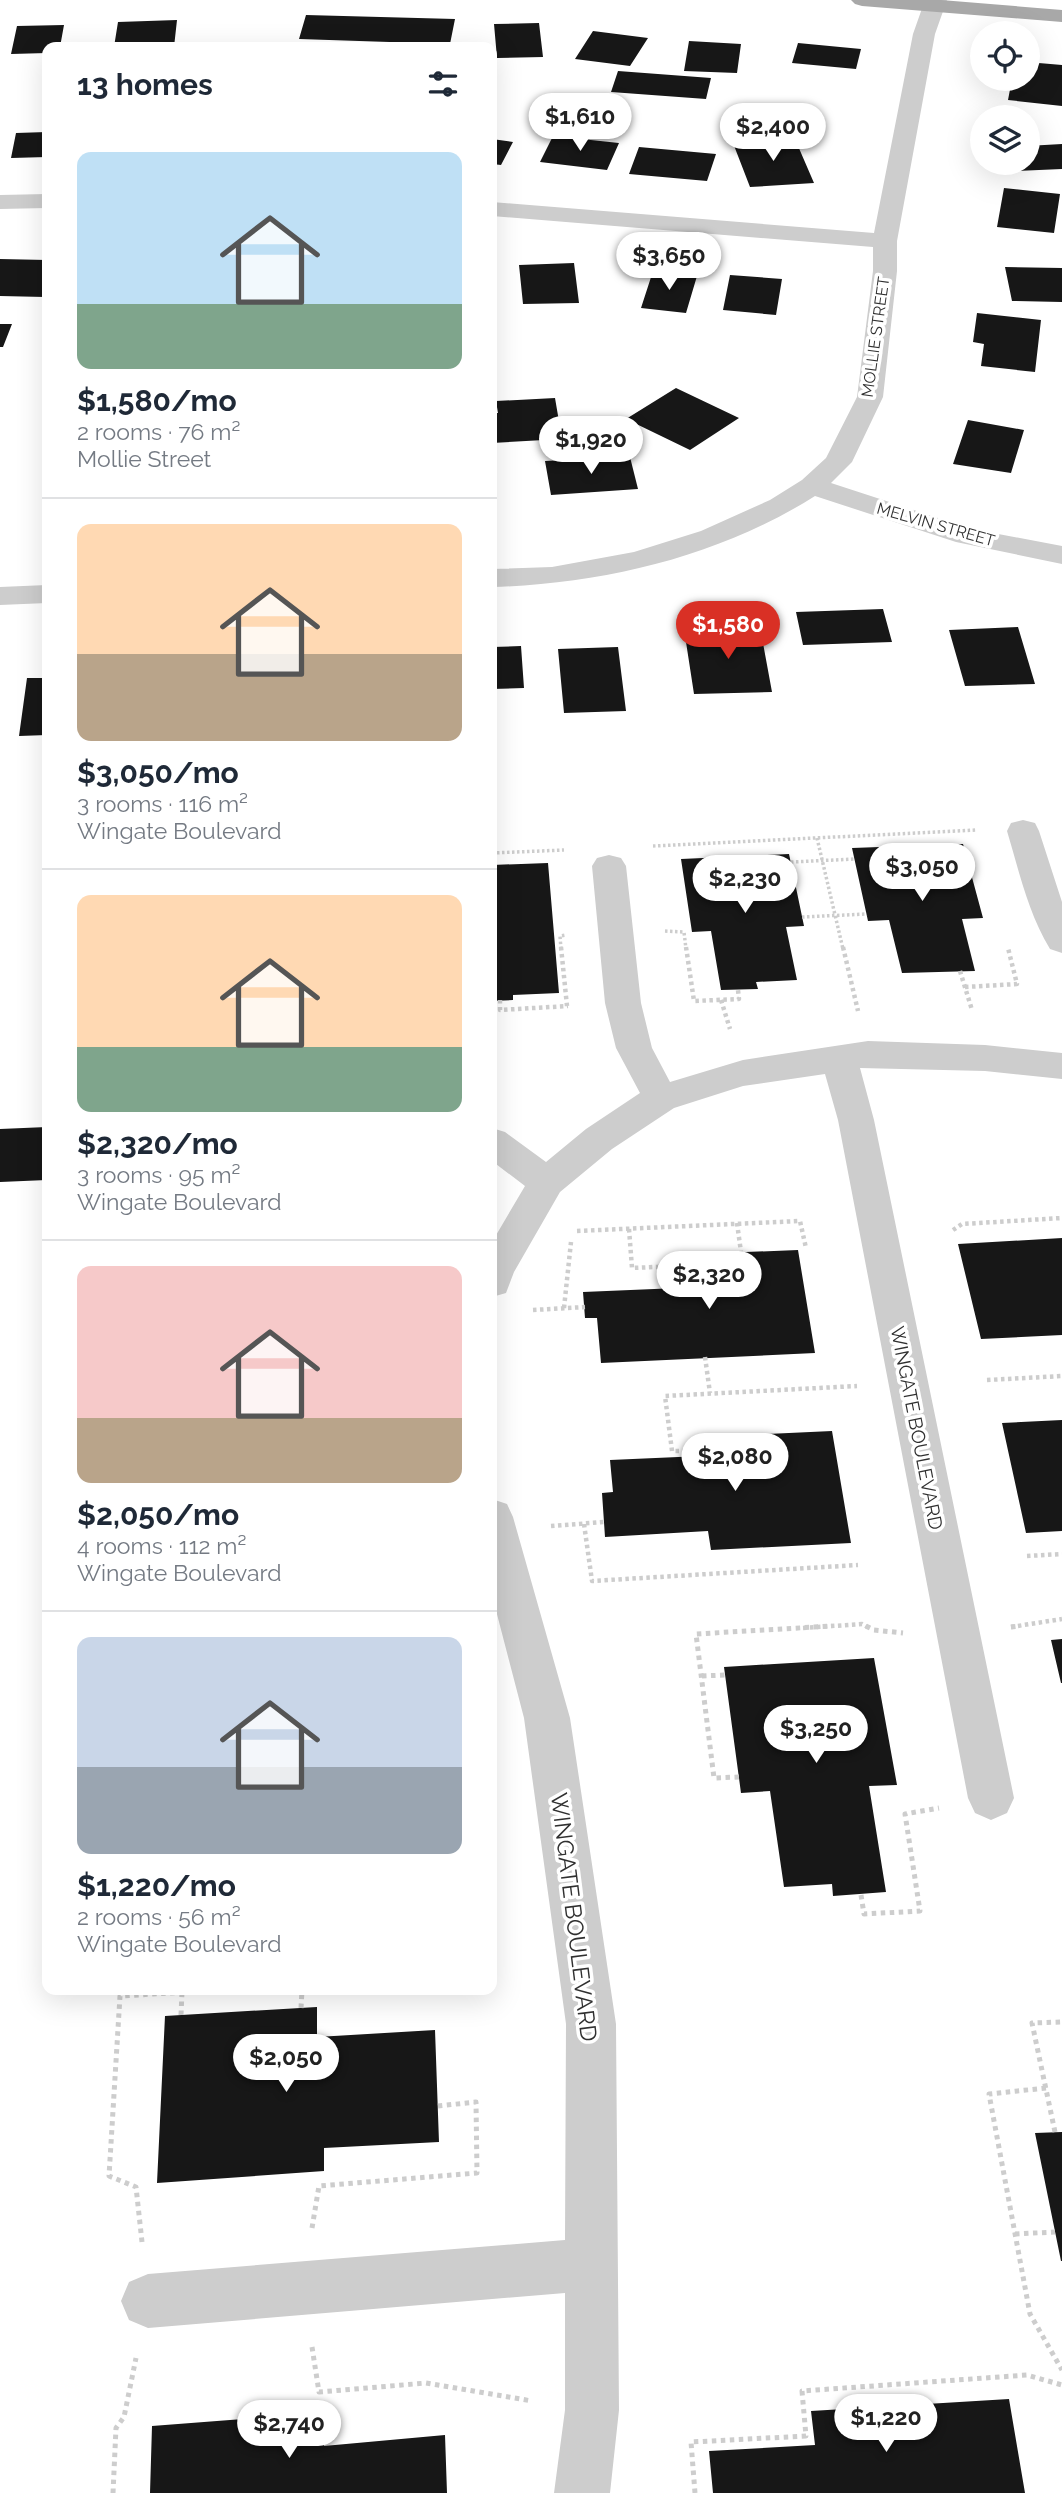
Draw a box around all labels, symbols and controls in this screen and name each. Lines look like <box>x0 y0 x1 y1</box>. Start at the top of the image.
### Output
map controls <box>970 21 1040 175</box>
button: locate <box>970 21 1040 91</box>
icon: filters <box>424 65 462 103</box>
text: 13 homes <box>77 67 213 102</box>
pin: $1,610 <box>523 94 637 153</box>
text: $1,610 <box>545 102 615 129</box>
pin: $2,400 <box>716 104 830 163</box>
button: layers <box>970 105 1040 175</box>
text: $2,400 <box>736 112 810 139</box>
icon: home <box>207 197 333 323</box>
pin: $3,650 <box>612 232 726 292</box>
text: $3,650 <box>632 241 706 268</box>
street label: MOLLIE STREET <box>858 275 893 399</box>
text: $1,580/mo <box>77 383 237 418</box>
pin: $1,920 <box>534 416 648 476</box>
text: 2 rooms · 76 m² <box>77 418 240 445</box>
text: $1,920 <box>555 425 627 452</box>
text: Mollie Street <box>77 445 211 472</box>
street label: MELVIN STREET <box>875 499 997 550</box>
icon: home <box>207 569 333 695</box>
pin: $1,580 <box>671 602 785 661</box>
text: $1,580 <box>692 610 764 637</box>
text: $3,050/mo <box>77 755 239 790</box>
text: 3 rooms · 116 m² <box>77 790 248 817</box>
text: Wingate Boulevard <box>77 817 282 844</box>
pin: $3,050 <box>865 844 979 903</box>
text: $3,050 <box>885 852 959 879</box>
pin: $2,230 <box>688 856 802 915</box>
text: $2,230 <box>709 864 781 891</box>
icon: home <box>207 940 333 1066</box>
text: $2,320/mo <box>77 1126 238 1161</box>
text: 3 rooms · 95 m² <box>77 1161 240 1188</box>
text: Wingate Boulevard <box>77 1188 282 1215</box>
pin: $2,320 <box>652 1252 766 1311</box>
text: $2,320 <box>673 1260 745 1287</box>
icon: home <box>207 1311 333 1437</box>
street label: WINGATE BOULEVARD <box>886 1324 948 1532</box>
pin: $2,080 <box>678 1434 792 1493</box>
text: $2,080 <box>697 1442 773 1469</box>
text: $2,050/mo <box>77 1497 239 1532</box>
text: 4 rooms · 112 m² <box>77 1532 246 1559</box>
text: Wingate Boulevard <box>77 1559 282 1586</box>
icon: home <box>207 1682 333 1808</box>
pin: $3,250 <box>759 1706 873 1765</box>
text: $3,250 <box>780 1714 852 1741</box>
street label: WINGATE BOULEVARD <box>546 1791 603 2043</box>
text: $1,220/mo <box>77 1868 236 1903</box>
text: 2 rooms · 56 m² <box>77 1903 241 1930</box>
text: Wingate Boulevard <box>77 1930 282 1957</box>
pin: $2,050 <box>229 2035 343 2094</box>
text: $2,050 <box>249 2043 323 2070</box>
pin: $1,220 <box>829 2394 943 2454</box>
pin: $2,740 <box>232 2400 346 2460</box>
text: $1,220 <box>850 2403 922 2430</box>
text: $2,740 <box>253 2409 325 2436</box>

